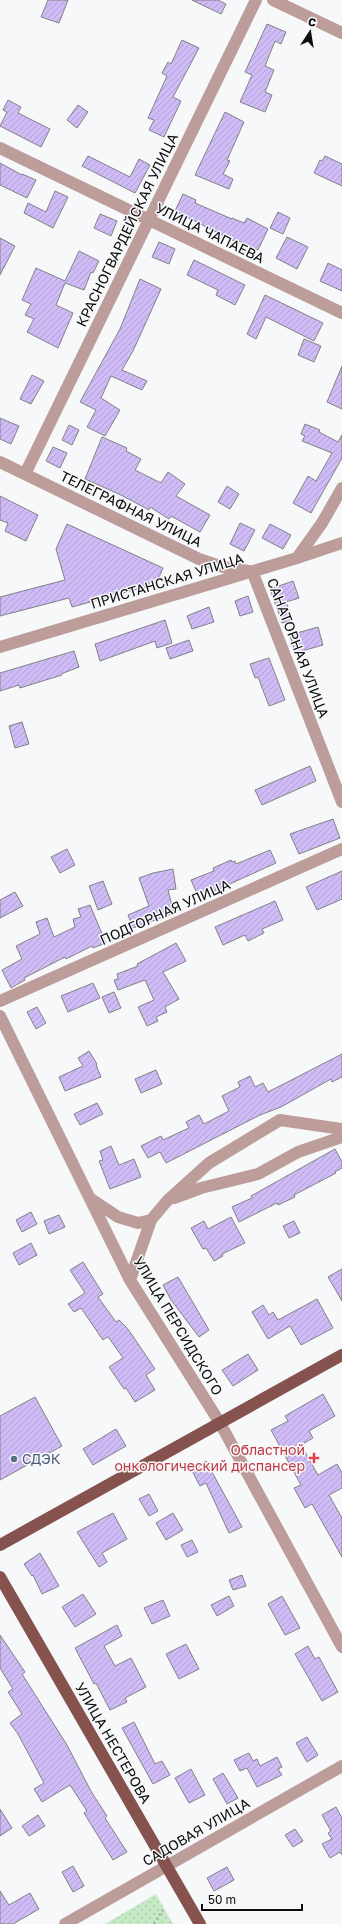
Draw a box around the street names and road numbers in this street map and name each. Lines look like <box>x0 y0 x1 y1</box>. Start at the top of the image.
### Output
street label: КРАСНОГВАРДЕЙСКАЯ УЛИЦА <box>72 130 181 329</box>
street label: УЛИЦА ЧАПАЕВА <box>153 199 268 267</box>
street label: ТЕЛЕГРАФНАЯ УЛИЦА <box>58 467 205 551</box>
street label: ПРИСТАНСКАЯ УЛИЦА <box>88 549 246 612</box>
street label: САНАТОРНАЯ УЛИЦА <box>264 576 333 721</box>
street label: ПОДГОРНАЯ УЛИЦА <box>97 875 233 948</box>
street label: УЛИЦА ПЕРСИДСКОГО <box>130 1253 227 1398</box>
street label: УЛИЦА НЕСТЕРОВА <box>72 1679 155 1807</box>
street label: САДОВАЯ УЛИЦА <box>139 1794 253 1869</box>

